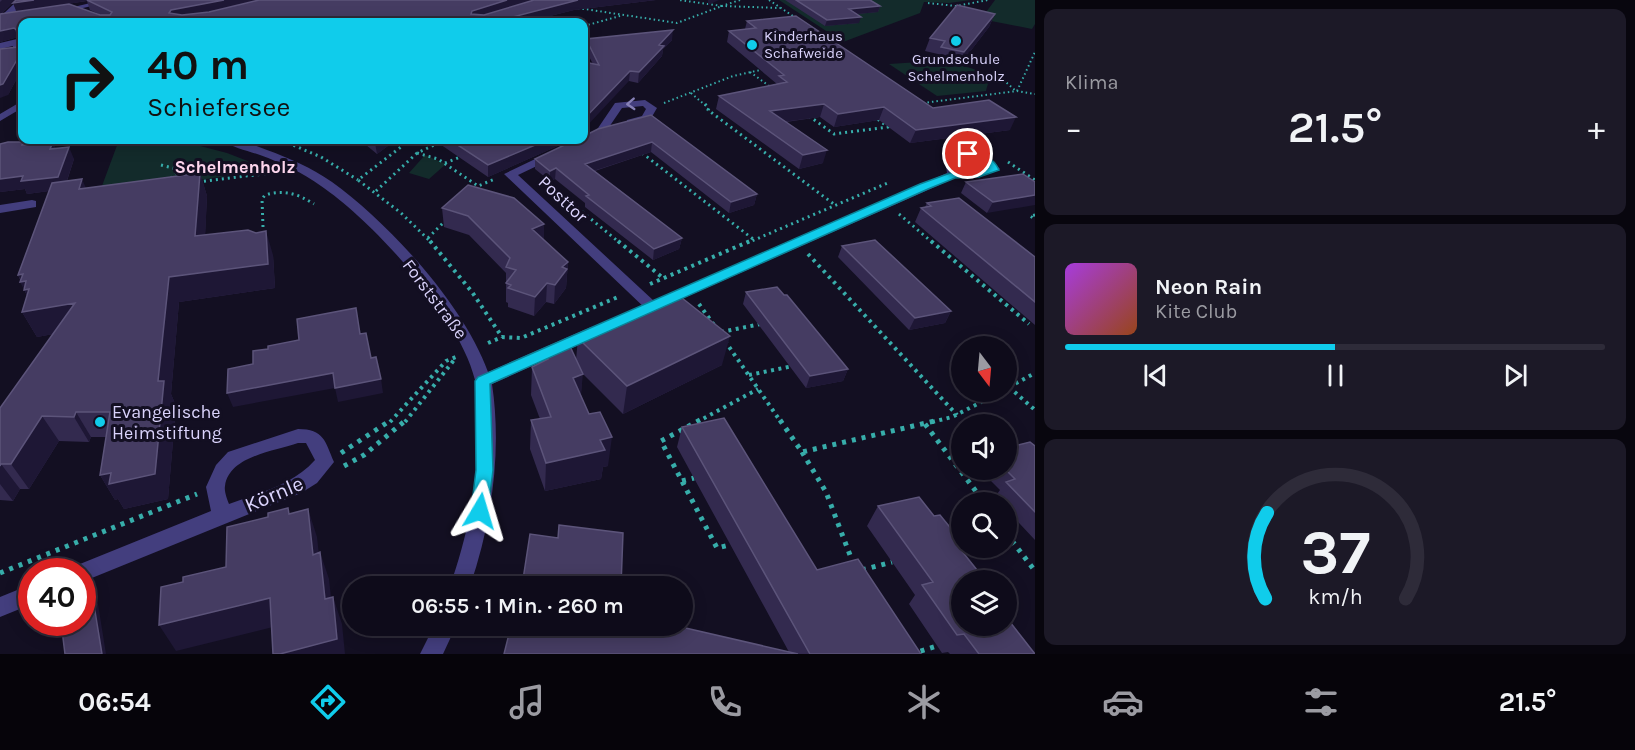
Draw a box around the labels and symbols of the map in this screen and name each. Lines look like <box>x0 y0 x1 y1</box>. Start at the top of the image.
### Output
place label: Kinderhaus Schafweide <box>764 27 843 62</box>
marker: Grundschule Schelmenholz <box>949 34 963 48</box>
marker: Kinderhaus Schafweide <box>745 38 759 52</box>
place label: Grundschule Schelmenholz <box>907 50 1005 85</box>
one-way arrow <box>627 97 636 110</box>
pin <box>942 128 993 179</box>
district label: Schelmenholz <box>175 156 295 178</box>
street label: Posttor <box>534 171 592 228</box>
street label: Forststraße <box>398 255 472 343</box>
north arrow <box>951 336 1017 402</box>
place label: Evangelische Heimstiftung <box>112 401 222 444</box>
marker: Evangelische Heimstiftung <box>93 415 107 429</box>
street label: Körnle <box>241 471 307 517</box>
position arrow <box>448 479 512 543</box>
speed limit sign: 40 <box>18 558 96 636</box>

